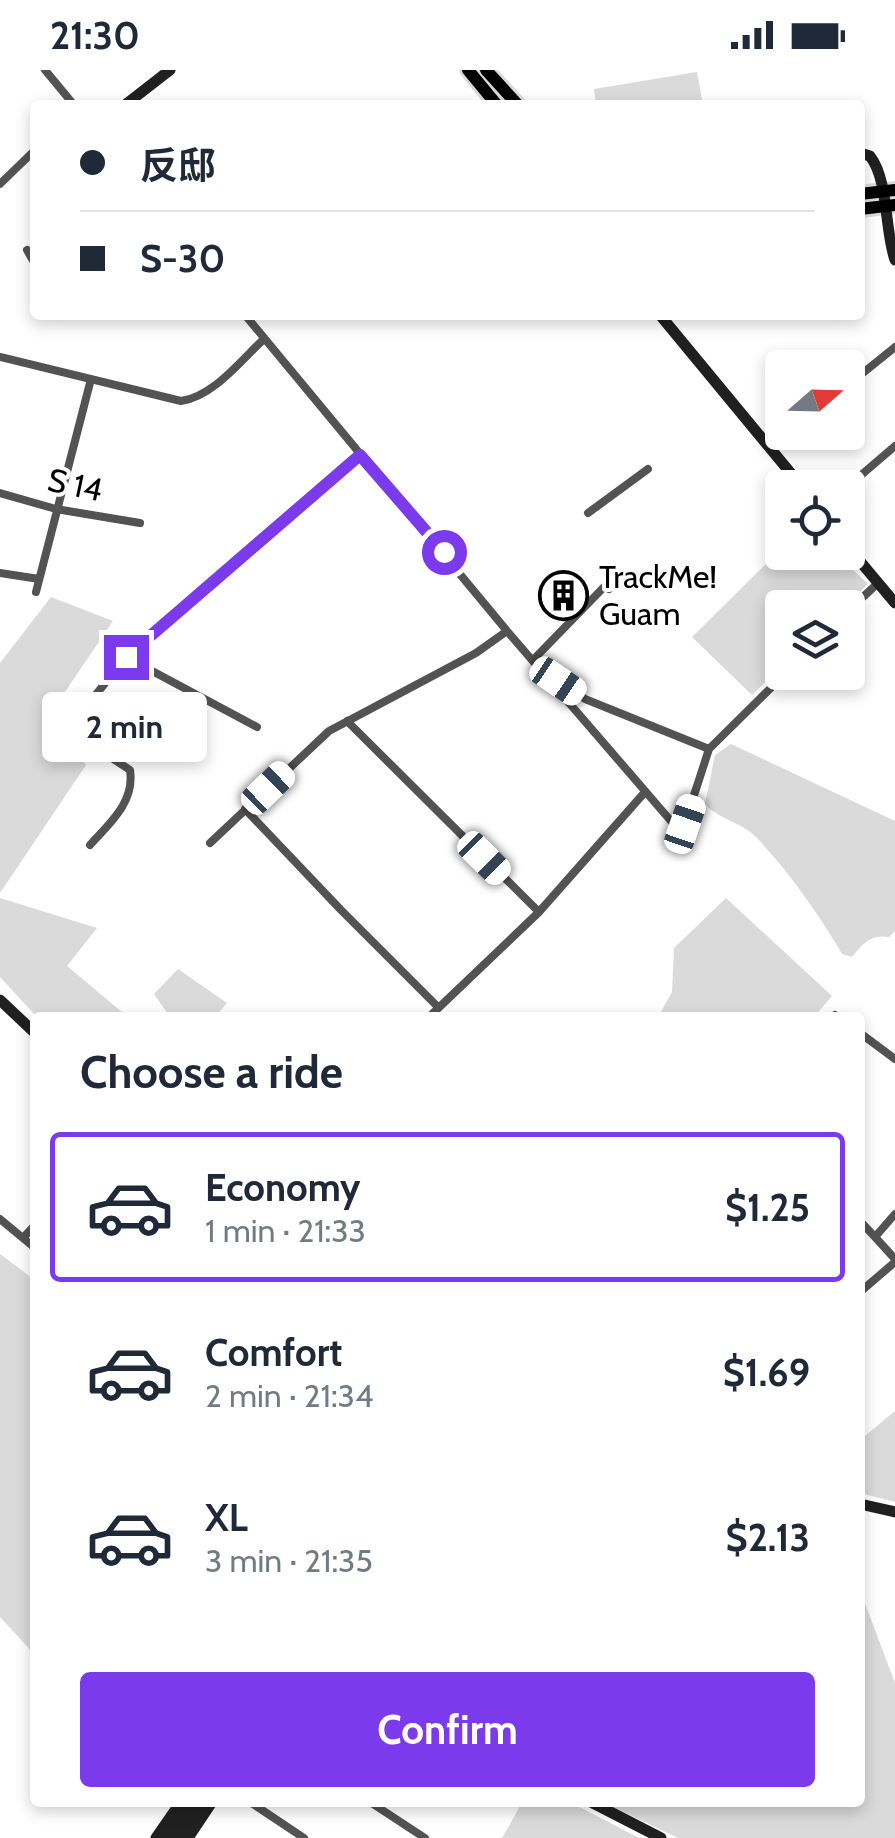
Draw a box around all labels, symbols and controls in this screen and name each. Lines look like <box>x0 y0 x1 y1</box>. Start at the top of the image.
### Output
text: 21:30 <box>50 12 140 59</box>
text: 反邸 <box>140 142 216 189</box>
text: S-30 <box>140 235 225 282</box>
north arrow <box>765 350 865 450</box>
map controls <box>765 350 865 690</box>
street label: S 14 <box>44 460 106 509</box>
button: locate <box>765 470 865 570</box>
route start <box>422 530 467 575</box>
place label: TrackMe! Guam <box>599 557 717 633</box>
building icon: TrackMe! Guam <box>538 569 590 621</box>
button: layers <box>765 590 865 690</box>
route end <box>104 635 149 680</box>
car <box>525 652 591 710</box>
callout: 2 min <box>44 692 208 762</box>
text: 2 min <box>86 707 163 746</box>
car <box>236 756 300 820</box>
car <box>661 791 709 857</box>
car <box>452 826 516 890</box>
text: Choose a ride <box>80 1045 343 1099</box>
icon: car <box>85 1162 175 1252</box>
text: Economy <box>205 1164 360 1211</box>
text: $1.25 <box>725 1184 810 1231</box>
text: 1 min · 21:33 <box>205 1211 366 1250</box>
icon: car <box>85 1327 175 1417</box>
text: Comfort <box>205 1329 342 1376</box>
text: $1.69 <box>723 1349 810 1396</box>
text: 2 min · 21:34 <box>205 1376 373 1415</box>
icon: car <box>85 1492 175 1582</box>
text: XL <box>205 1494 248 1541</box>
text: $2.13 <box>726 1514 810 1561</box>
text: 3 min · 21:35 <box>205 1541 373 1580</box>
button: Confirm <box>80 1672 815 1787</box>

